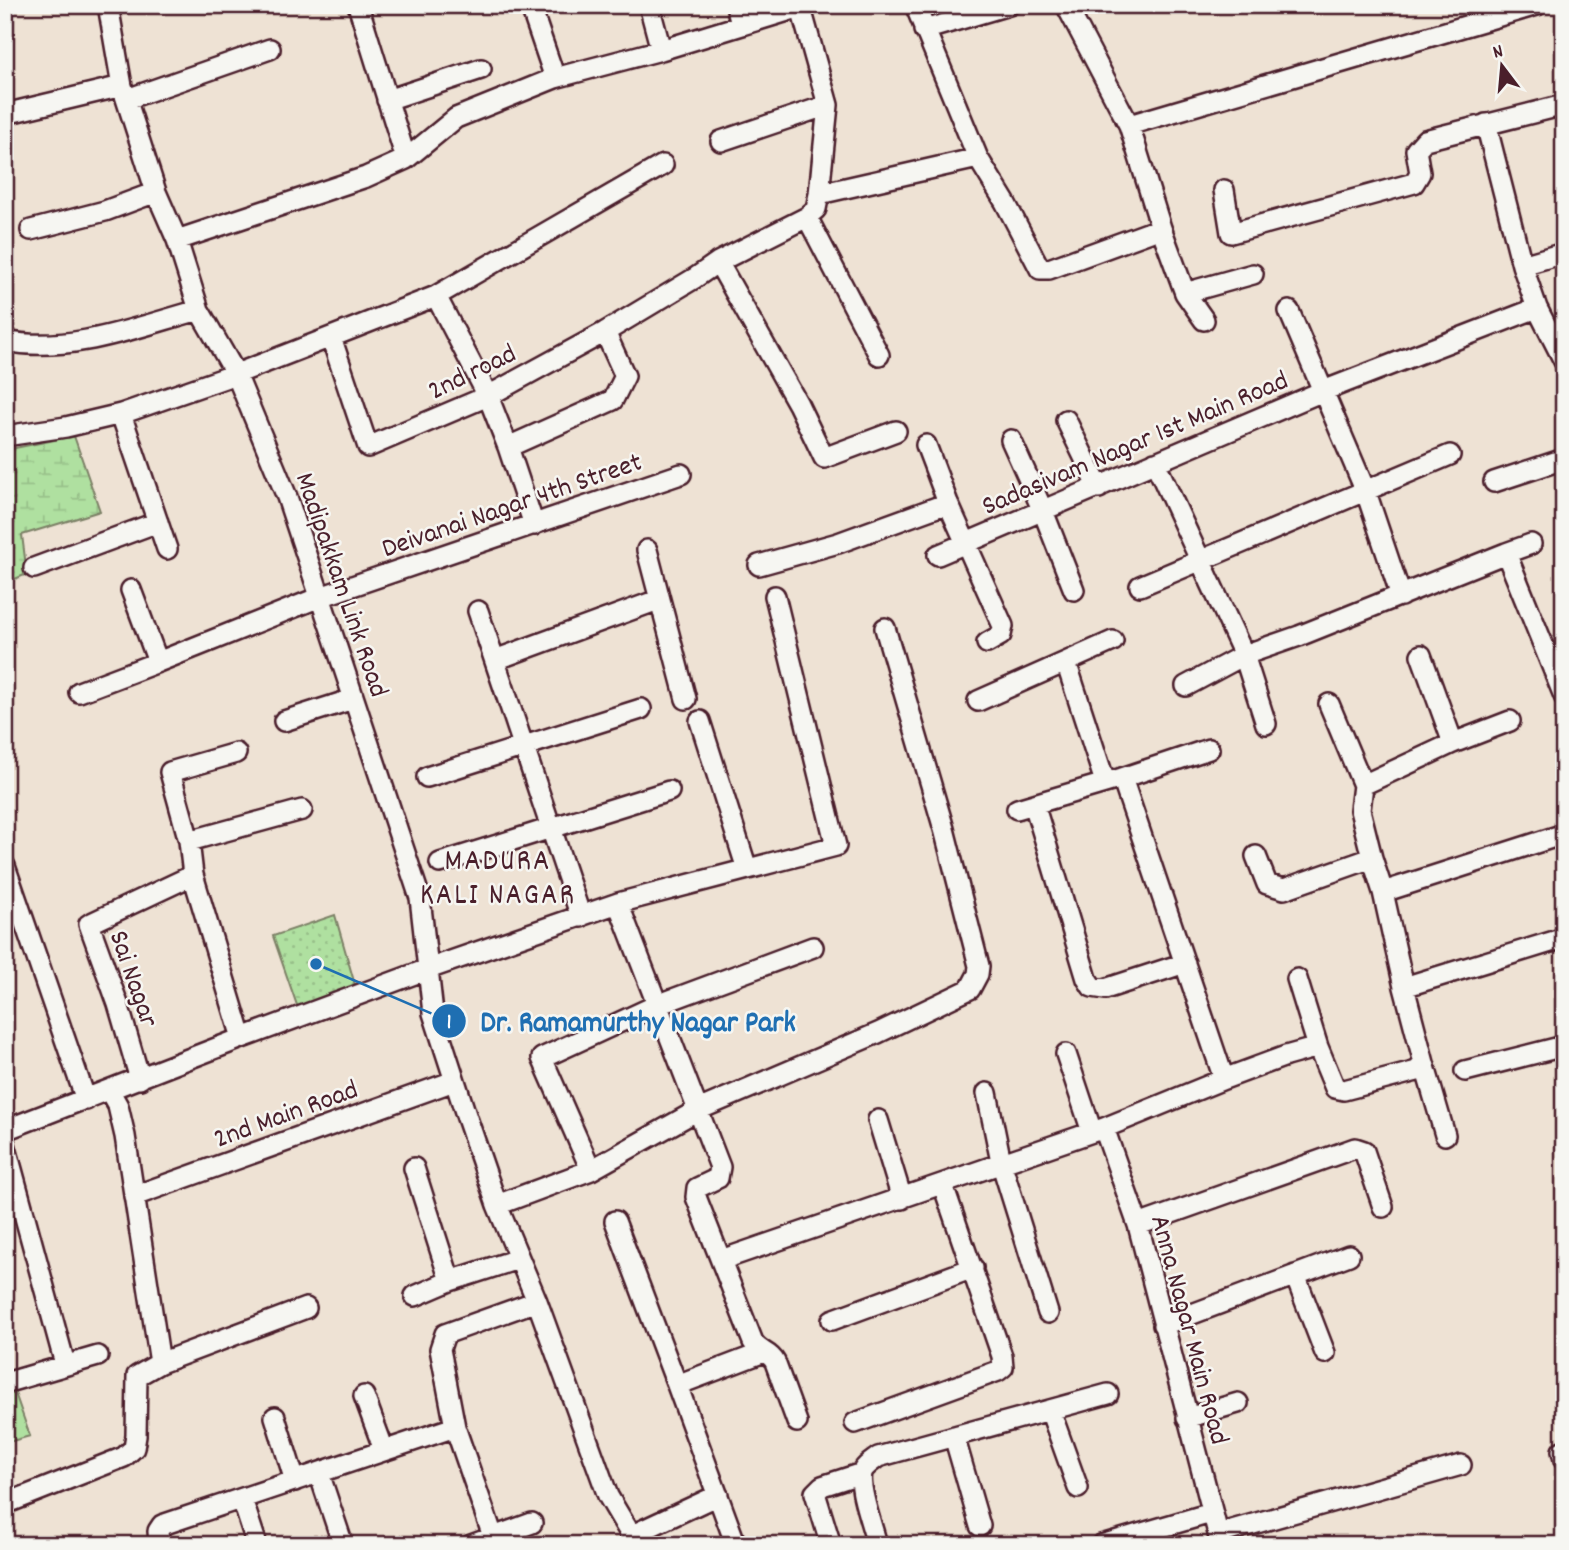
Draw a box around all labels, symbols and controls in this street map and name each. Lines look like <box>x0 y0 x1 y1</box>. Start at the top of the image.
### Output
north arrow <box>1468 32 1538 102</box>
text: N <box>1490 39 1507 67</box>
street label: 2nd road <box>422 336 524 413</box>
street label: Sadasivam Nagar 1st Main Road <box>977 363 1295 528</box>
street label: Deivanai Nagar 4th Street <box>377 444 648 571</box>
street label: Madipakkam Link Road <box>282 468 396 703</box>
district label: MADURA KALI NAGAR <box>420 842 576 919</box>
street label: Sai Nagar <box>96 926 167 1034</box>
callout: Dr. Ramamurthy Nagar Park <box>431 995 810 1046</box>
text: Dr. Ramamurthy Nagar Park <box>480 1004 796 1047</box>
text: 1 <box>447 1009 451 1039</box>
street label: 2nd Main Road <box>209 1072 365 1161</box>
street label: Anna Nagar Main Road <box>1137 1211 1237 1450</box>

